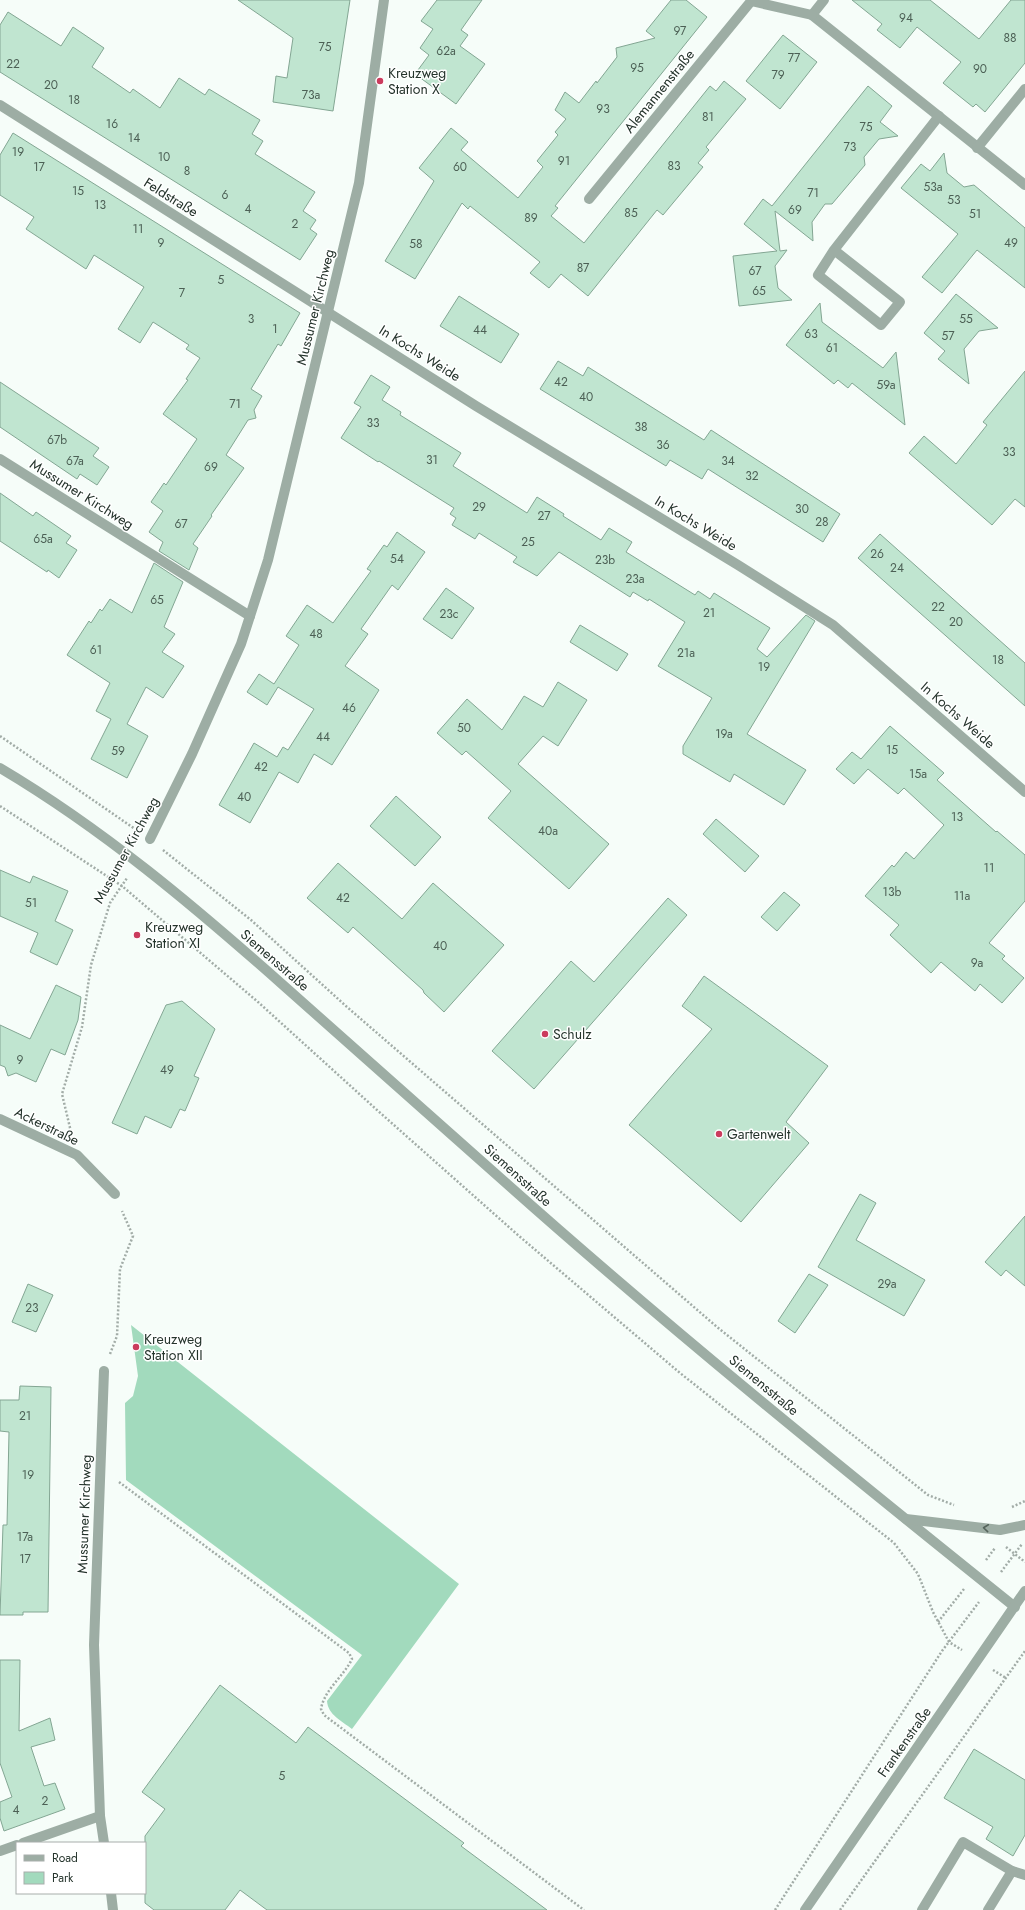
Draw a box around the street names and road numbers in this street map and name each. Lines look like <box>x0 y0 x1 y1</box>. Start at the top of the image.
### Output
street label: Alemannenstraße <box>619 45 699 137</box>
street label: Feldstraße <box>140 172 202 222</box>
street label: Mussumer Kirchweg <box>291 247 339 367</box>
street label: In Kochs Weide <box>375 320 465 386</box>
street label: Mussumer Kirchweg <box>26 454 138 534</box>
street label: In Kochs Weide <box>651 491 741 555</box>
street label: In Kochs Weide <box>916 677 1000 753</box>
street label: Mussumer Kirchweg <box>88 793 164 907</box>
street label: Siemensstraße <box>236 924 314 996</box>
street label: Ackerstraße <box>11 1102 83 1150</box>
street label: Siemensstraße <box>480 1139 556 1211</box>
street label: Siemensstraße <box>725 1350 803 1420</box>
street label: Mussumer Kirchweg <box>72 1454 96 1574</box>
street label: Frankenstraße <box>872 1703 936 1781</box>

